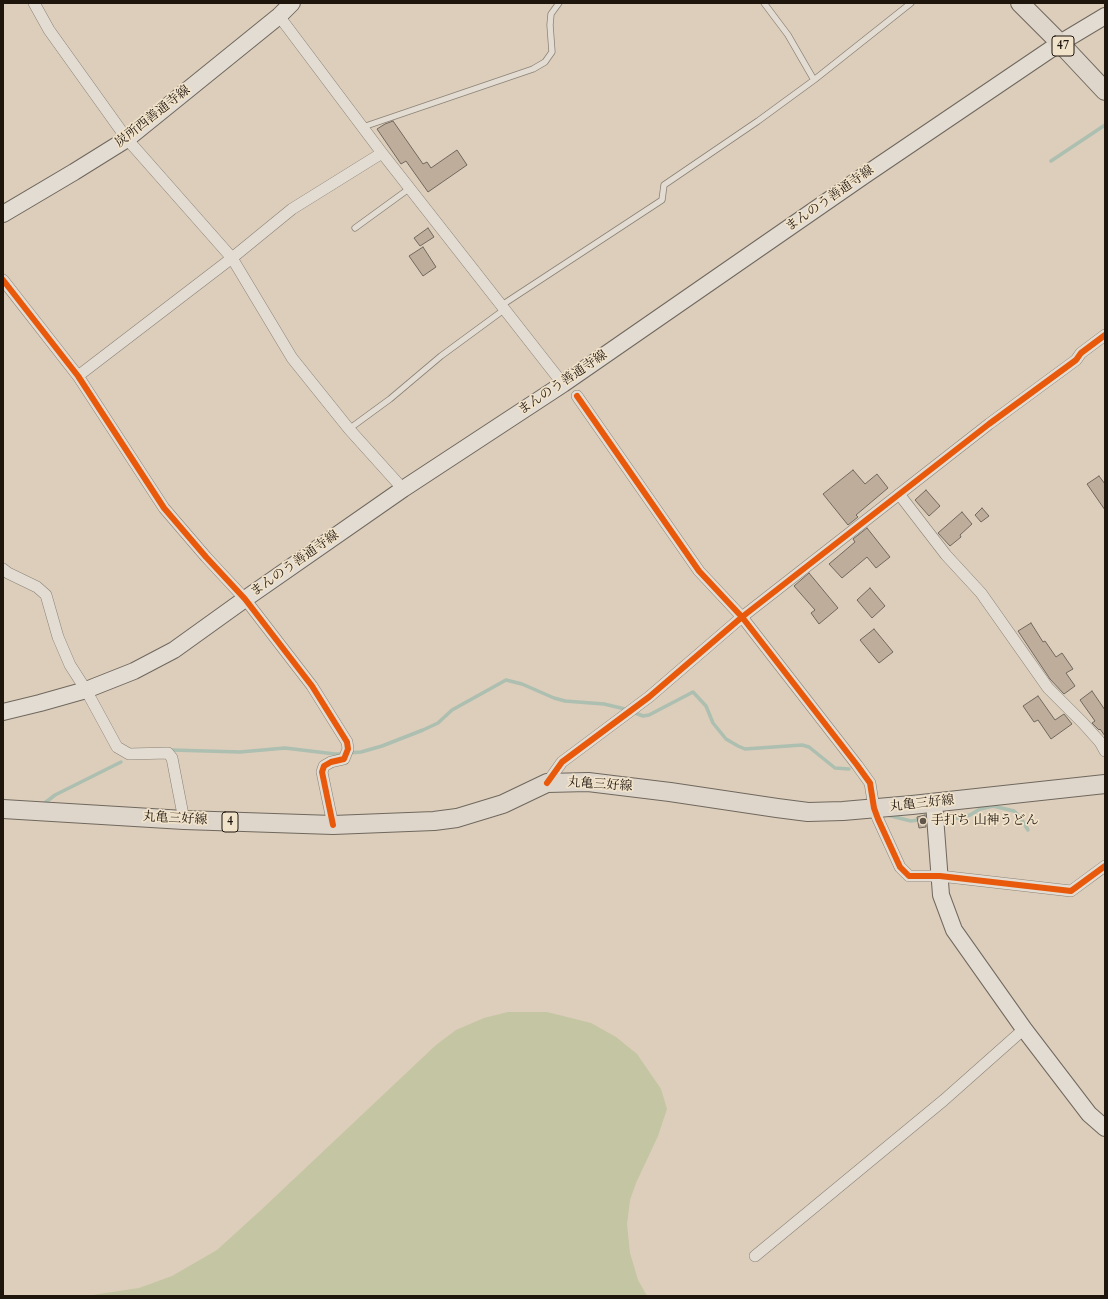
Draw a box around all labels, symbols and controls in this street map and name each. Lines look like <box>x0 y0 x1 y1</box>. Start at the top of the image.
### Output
road number: 47 <box>1052 36 1074 56</box>
street label: 炭所西善通寺線 <box>112 83 194 151</box>
street label: まんのう善通寺線 <box>783 163 877 235</box>
street label: まんのう善通寺線 <box>516 347 610 419</box>
street label: まんのう善通寺線 <box>248 528 342 600</box>
street label: 丸亀三好線 <box>567 775 633 795</box>
street label: 丸亀三好線 <box>889 793 955 815</box>
street label: 丸亀三好線 <box>142 810 208 828</box>
road number: 4 <box>222 812 238 832</box>
place label: 手打ち 山神うどん <box>931 813 1038 829</box>
marker: 手打ち 山神うどん <box>918 816 928 826</box>

